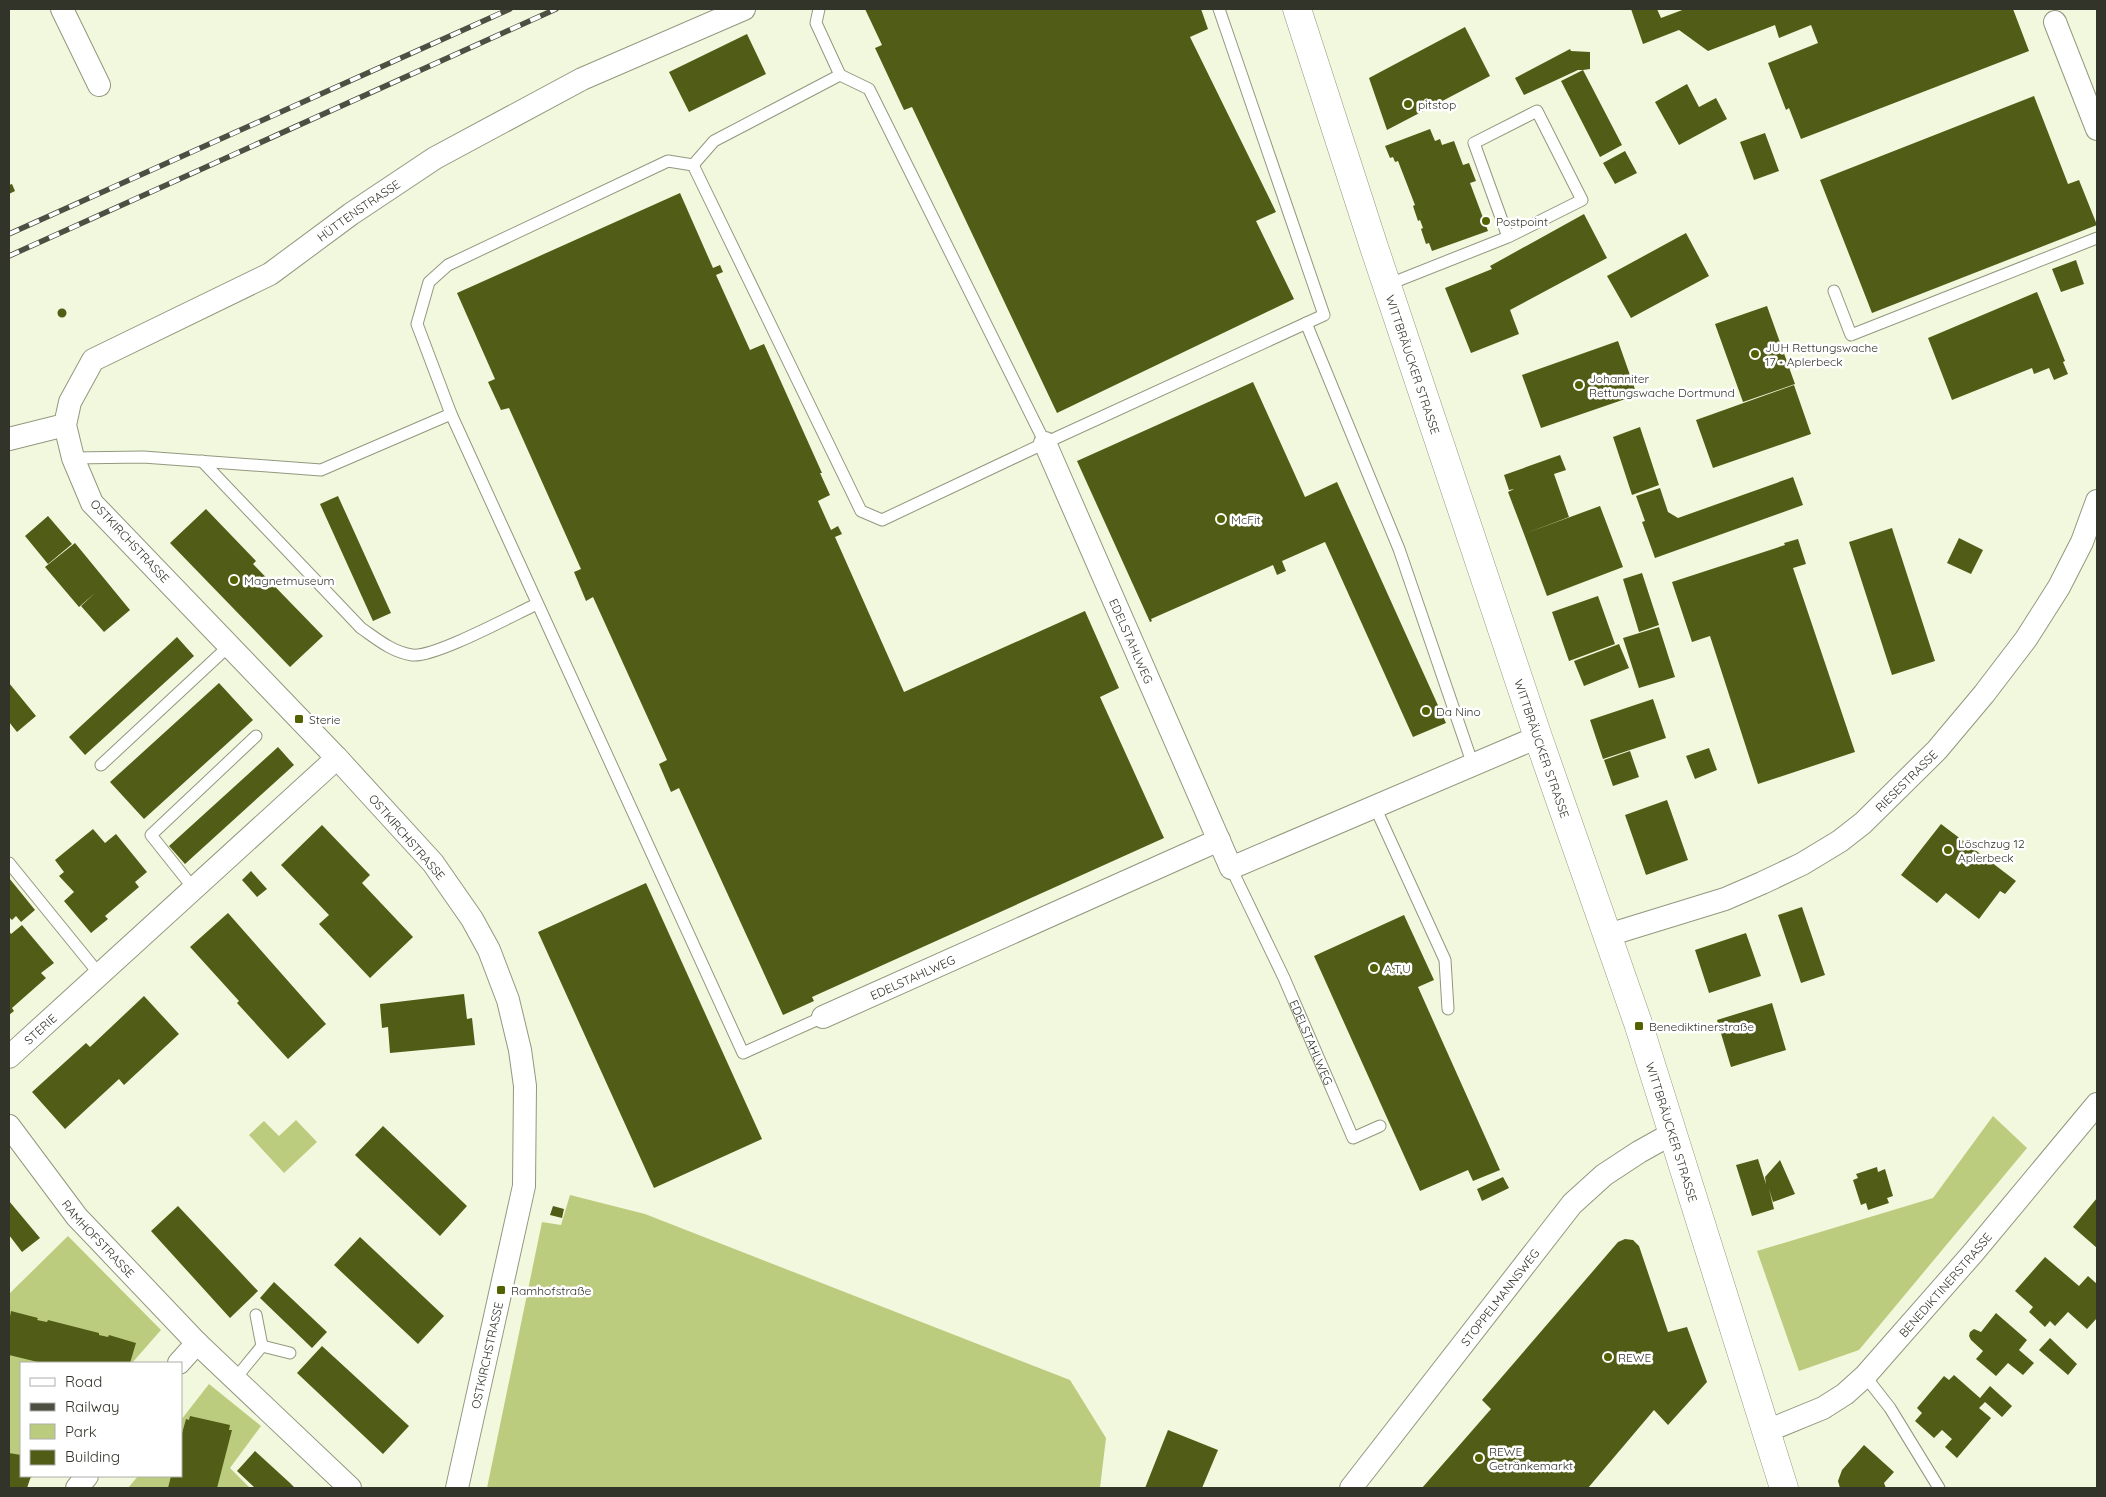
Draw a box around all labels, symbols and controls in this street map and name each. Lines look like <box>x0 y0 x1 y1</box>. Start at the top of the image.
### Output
place label: pitstop <box>1418 97 1456 112</box>
marker: pitstop <box>1402 98 1414 110</box>
street label: HÜTTENSTRASSE <box>314 176 403 244</box>
place label: Postpoint <box>1496 214 1548 229</box>
marker: Postpoint <box>1480 215 1492 227</box>
street label: WITTBRÄUCKER STRASSE <box>1383 293 1444 436</box>
place label: JUH Rettungswache 17 - Aplerbeck <box>1765 340 1878 369</box>
marker: JUH Rettungswache 17 - Aplerbeck <box>1749 348 1761 360</box>
place label: Johanniter Rettungswache Dortmund <box>1589 371 1735 400</box>
marker: Johanniter Rettungswache Dortmund <box>1573 379 1585 391</box>
street label: OSTKIRCHSTRASSE <box>87 496 173 586</box>
place label: McFit <box>1231 512 1261 527</box>
marker: McFit <box>1215 513 1227 525</box>
place label: Magnetmuseum <box>244 573 334 588</box>
marker: Magnetmuseum <box>228 574 240 586</box>
street label: EDELSTAHLWEG <box>1106 596 1157 686</box>
street label: WITTBRÄUCKER STRASSE <box>1512 677 1573 820</box>
place label: Da Nino <box>1436 704 1481 719</box>
marker: Da Nino <box>1420 705 1432 717</box>
place label: Sterie <box>309 712 341 727</box>
marker: Sterie <box>293 713 305 725</box>
street label: RIESESTRASSE <box>1872 746 1940 815</box>
street label: OSTKIRCHSTRASSE <box>366 791 448 883</box>
place label: Löschzug 12 Aplerbeck <box>1958 836 2025 865</box>
marker: Löschzug 12 Aplerbeck <box>1942 844 1954 856</box>
street label: EDELSTAHLWEG <box>868 952 957 1002</box>
place label: A.T.U <box>1384 961 1411 976</box>
marker: A.T.U <box>1368 962 1380 974</box>
street label: EDELSTAHLWEG <box>1287 997 1337 1087</box>
street label: STERIE <box>21 1010 60 1047</box>
place label: Benediktinerstraße <box>1649 1019 1754 1034</box>
marker: Benediktinerstraße <box>1633 1020 1645 1032</box>
street label: WITTBRÄUCKER STRASSE <box>1643 1060 1701 1204</box>
street label: RAMHOFSTRASSE <box>59 1197 138 1281</box>
street label: BENEDIKTINERSTRASSE <box>1895 1229 1995 1340</box>
street label: STOPPELMANNSWEG <box>1457 1245 1542 1349</box>
place label: Ramhofstraße <box>511 1283 591 1298</box>
marker: Ramhofstraße <box>495 1284 507 1296</box>
street label: OSTKIRCHSTRASSE <box>467 1300 506 1410</box>
place label: REWE <box>1618 1350 1651 1365</box>
marker: REWE <box>1602 1351 1614 1363</box>
legend <box>20 1362 182 1477</box>
text: Road <box>65 1372 102 1391</box>
text: Railway <box>65 1397 120 1416</box>
text: Park <box>65 1422 97 1441</box>
place label: REWE Getränkemarkt <box>1489 1444 1573 1473</box>
text: Building <box>65 1447 120 1466</box>
marker: REWE Getränkemarkt <box>1473 1452 1485 1464</box>

